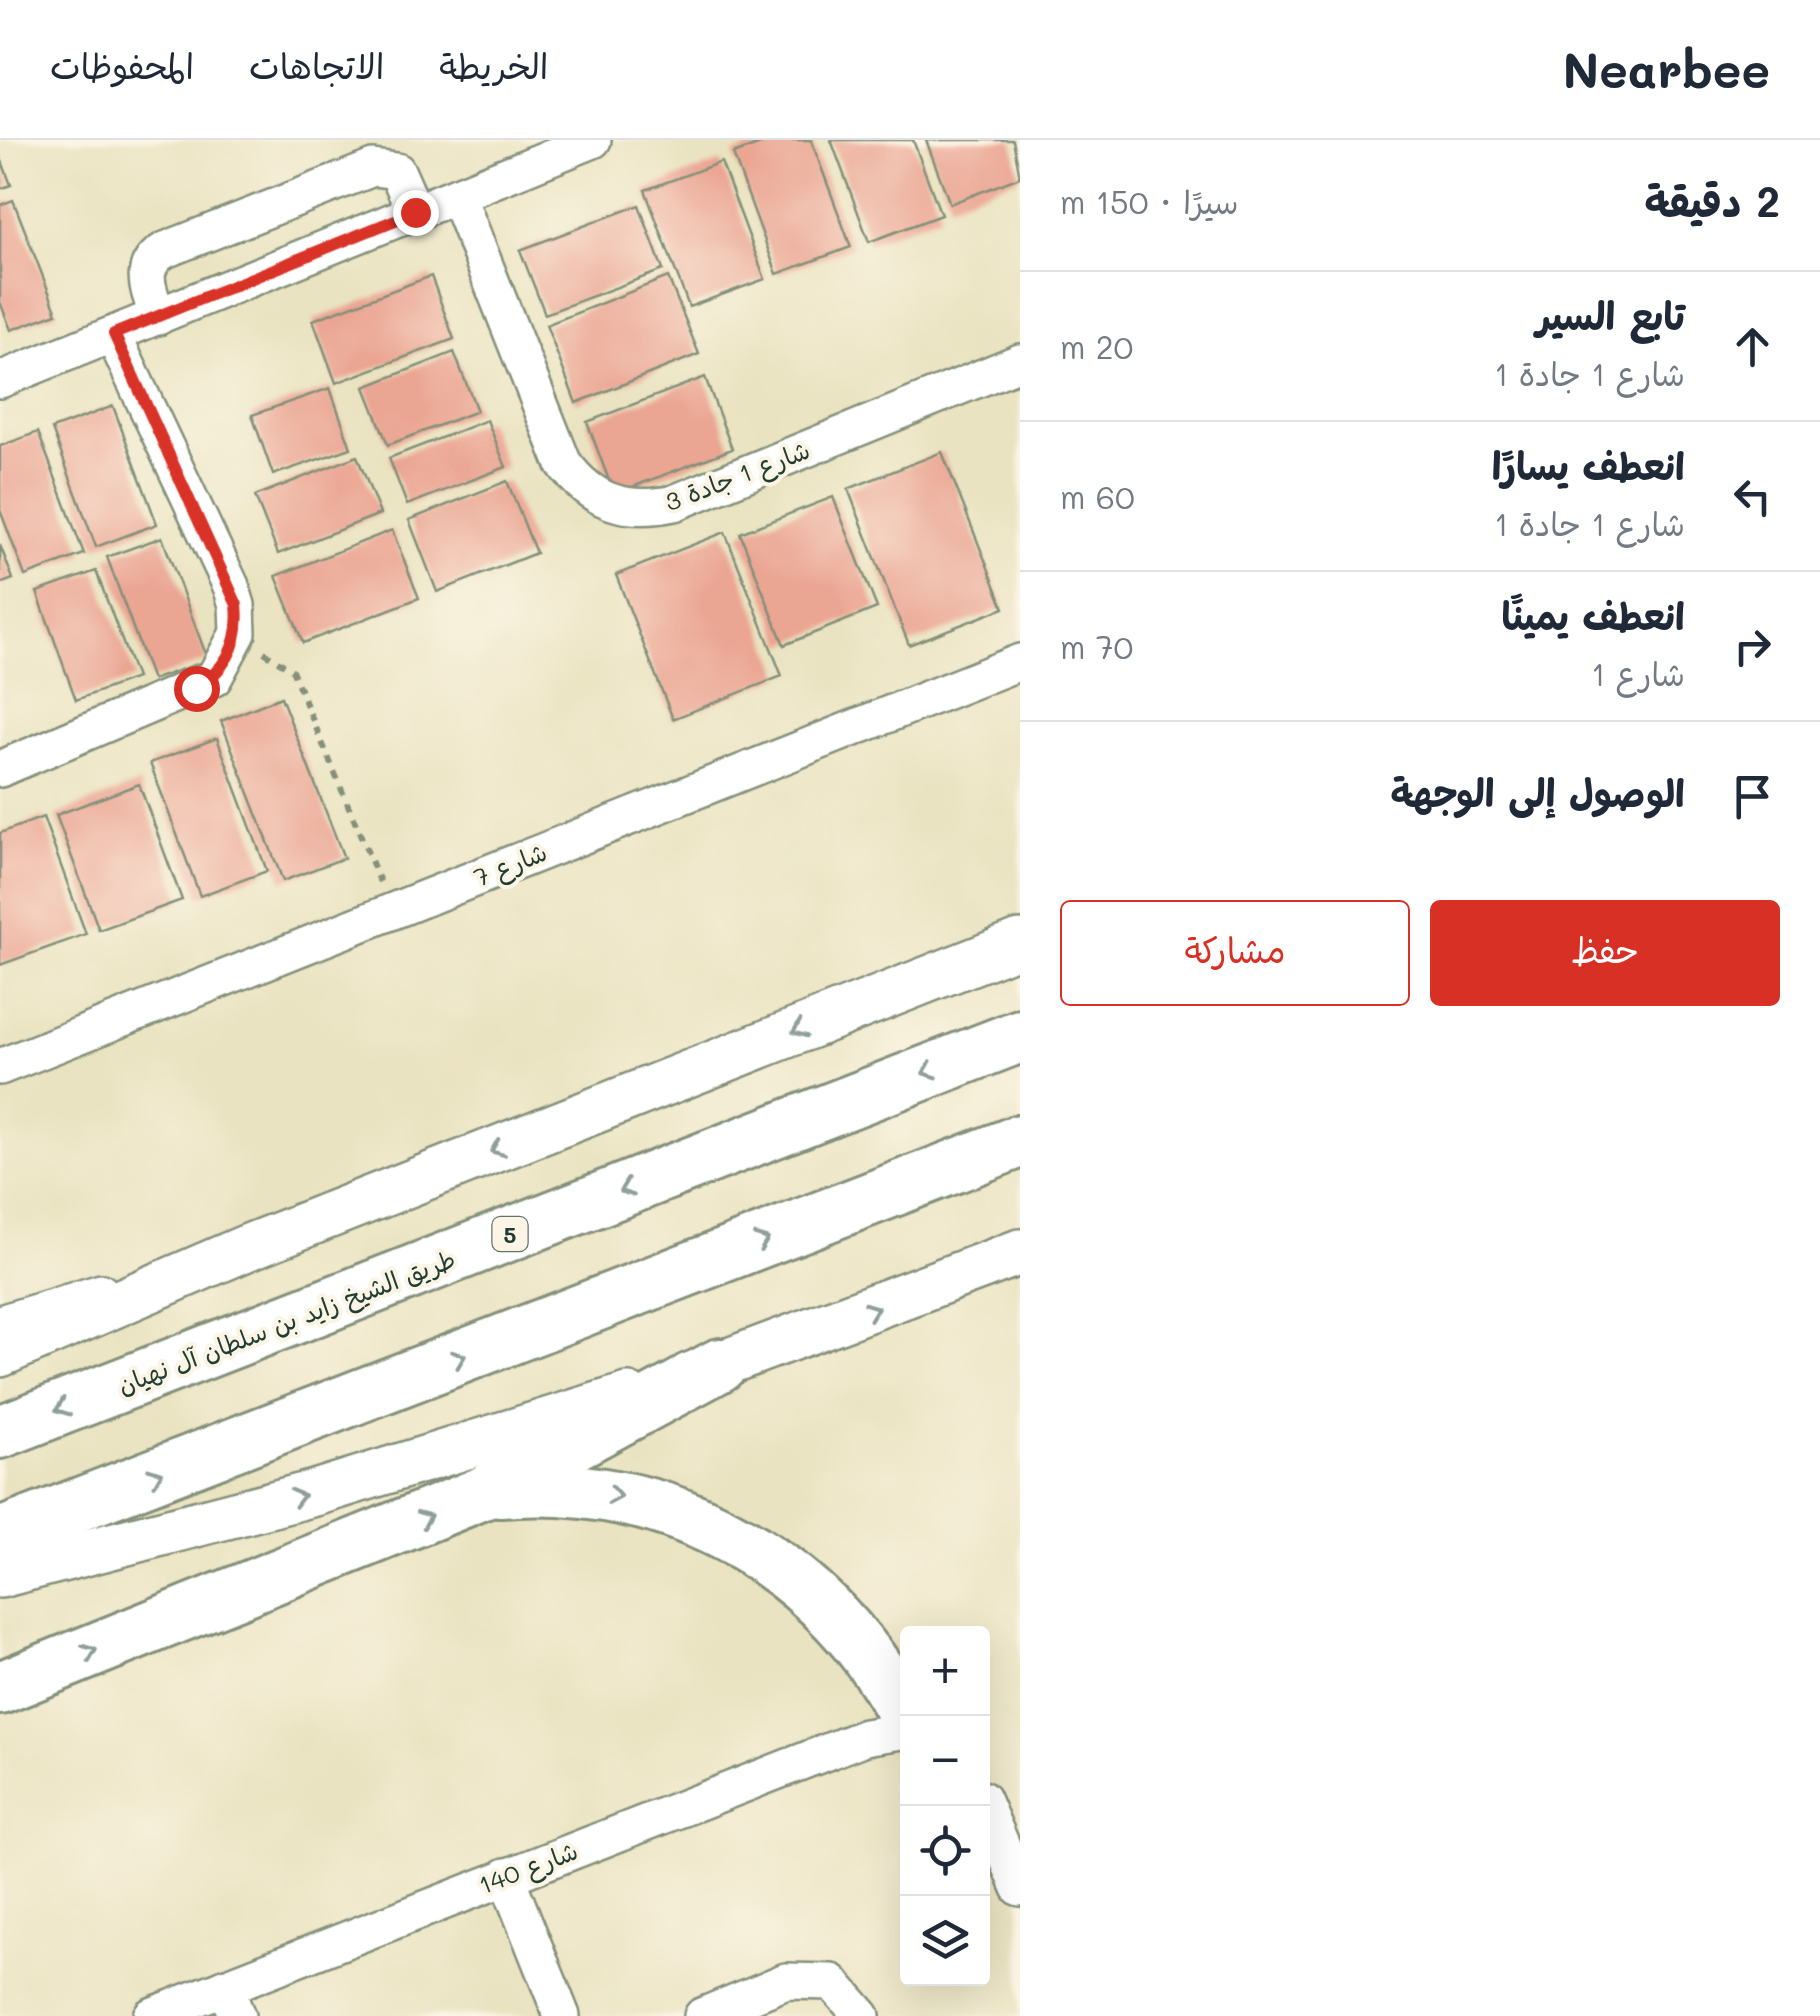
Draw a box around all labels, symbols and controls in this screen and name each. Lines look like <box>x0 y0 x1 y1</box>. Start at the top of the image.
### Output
text: Nearbee <box>1563 38 1770 100</box>
text: المحفوظات <box>50 42 194 88</box>
text: الاتجاهات <box>249 42 384 88</box>
text: الخريطة <box>439 42 548 88</box>
text: 2 دقيقة <box>1645 173 1780 228</box>
text: سيرًا · 150 m <box>1060 180 1239 222</box>
route end <box>393 190 439 236</box>
text: تابع السير <box>1536 290 1685 340</box>
icon: ahead <box>1725 319 1780 374</box>
text: 20 m <box>1060 325 1133 367</box>
text: شارع 1 جادة 1 <box>1494 352 1685 394</box>
street label: شارع 1 جادة 3 <box>660 433 815 520</box>
text: انعطف يسارًا <box>1492 440 1685 490</box>
icon: left <box>1725 469 1780 524</box>
text: 60 m <box>1060 475 1135 517</box>
text: شارع 1 جادة 1 <box>1494 502 1685 544</box>
text: انعطف يمينًا <box>1502 590 1685 640</box>
icon: right <box>1725 619 1780 674</box>
text: 70 m <box>1060 625 1133 667</box>
text: شارع 1 <box>1591 652 1685 694</box>
route start <box>174 666 220 712</box>
text: الوصول إلى الوجهة <box>1390 767 1685 817</box>
icon: arrive <box>1725 769 1780 824</box>
street label: شارع 7 <box>469 835 552 896</box>
button: مشاركة <box>1060 900 1410 1006</box>
button: حفظ <box>1430 900 1780 1006</box>
one-way arrow <box>791 1018 809 1038</box>
one-way arrow <box>921 1060 939 1080</box>
one-way arrow <box>489 1138 507 1158</box>
one-way arrow <box>618 1177 636 1197</box>
road number: 5 <box>492 1217 528 1251</box>
one-way arrow <box>753 1232 770 1252</box>
street label: طريق الشيخ زايد بن سلطان آل نهيان <box>113 1242 460 1402</box>
one-way arrow <box>863 1301 880 1321</box>
one-way arrow <box>450 1349 467 1369</box>
one-way arrow <box>54 1396 72 1416</box>
one-way arrow <box>147 1466 164 1487</box>
one-way arrow <box>607 1485 623 1506</box>
one-way arrow <box>289 1488 306 1509</box>
one-way arrow <box>415 1509 432 1529</box>
map controls <box>900 1626 990 1986</box>
button: + <box>900 1626 990 1716</box>
one-way arrow <box>81 1643 98 1663</box>
button: − <box>900 1716 990 1806</box>
button: locate <box>900 1806 990 1896</box>
street label: شارع 140 <box>474 1834 583 1903</box>
button: layers <box>900 1896 990 1986</box>

